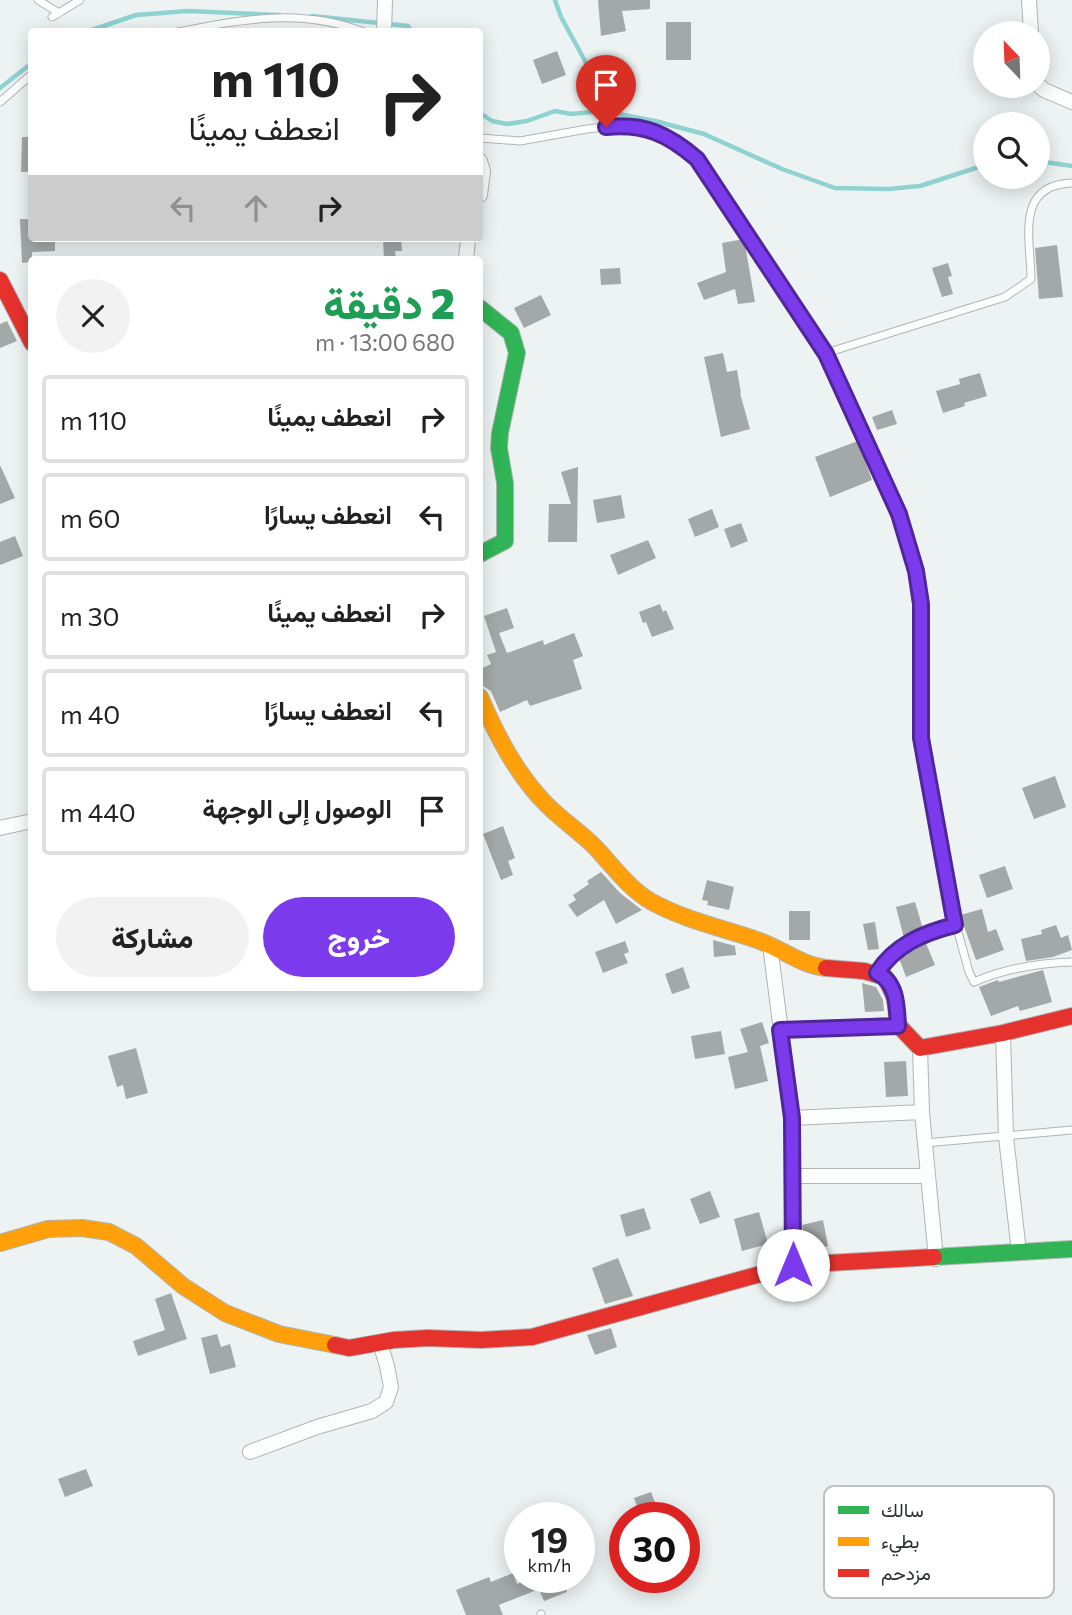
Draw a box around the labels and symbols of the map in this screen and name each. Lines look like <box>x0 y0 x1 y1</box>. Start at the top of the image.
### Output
north arrow <box>973 21 1050 98</box>
pin <box>576 55 636 127</box>
position arrow <box>756 1228 830 1302</box>
legend <box>824 1486 1054 1598</box>
text: سالك <box>881 1498 924 1521</box>
speed limit sign: 30 <box>609 1502 700 1593</box>
text: بطيء <box>881 1529 919 1557</box>
text: مزدحم <box>881 1561 931 1586</box>

